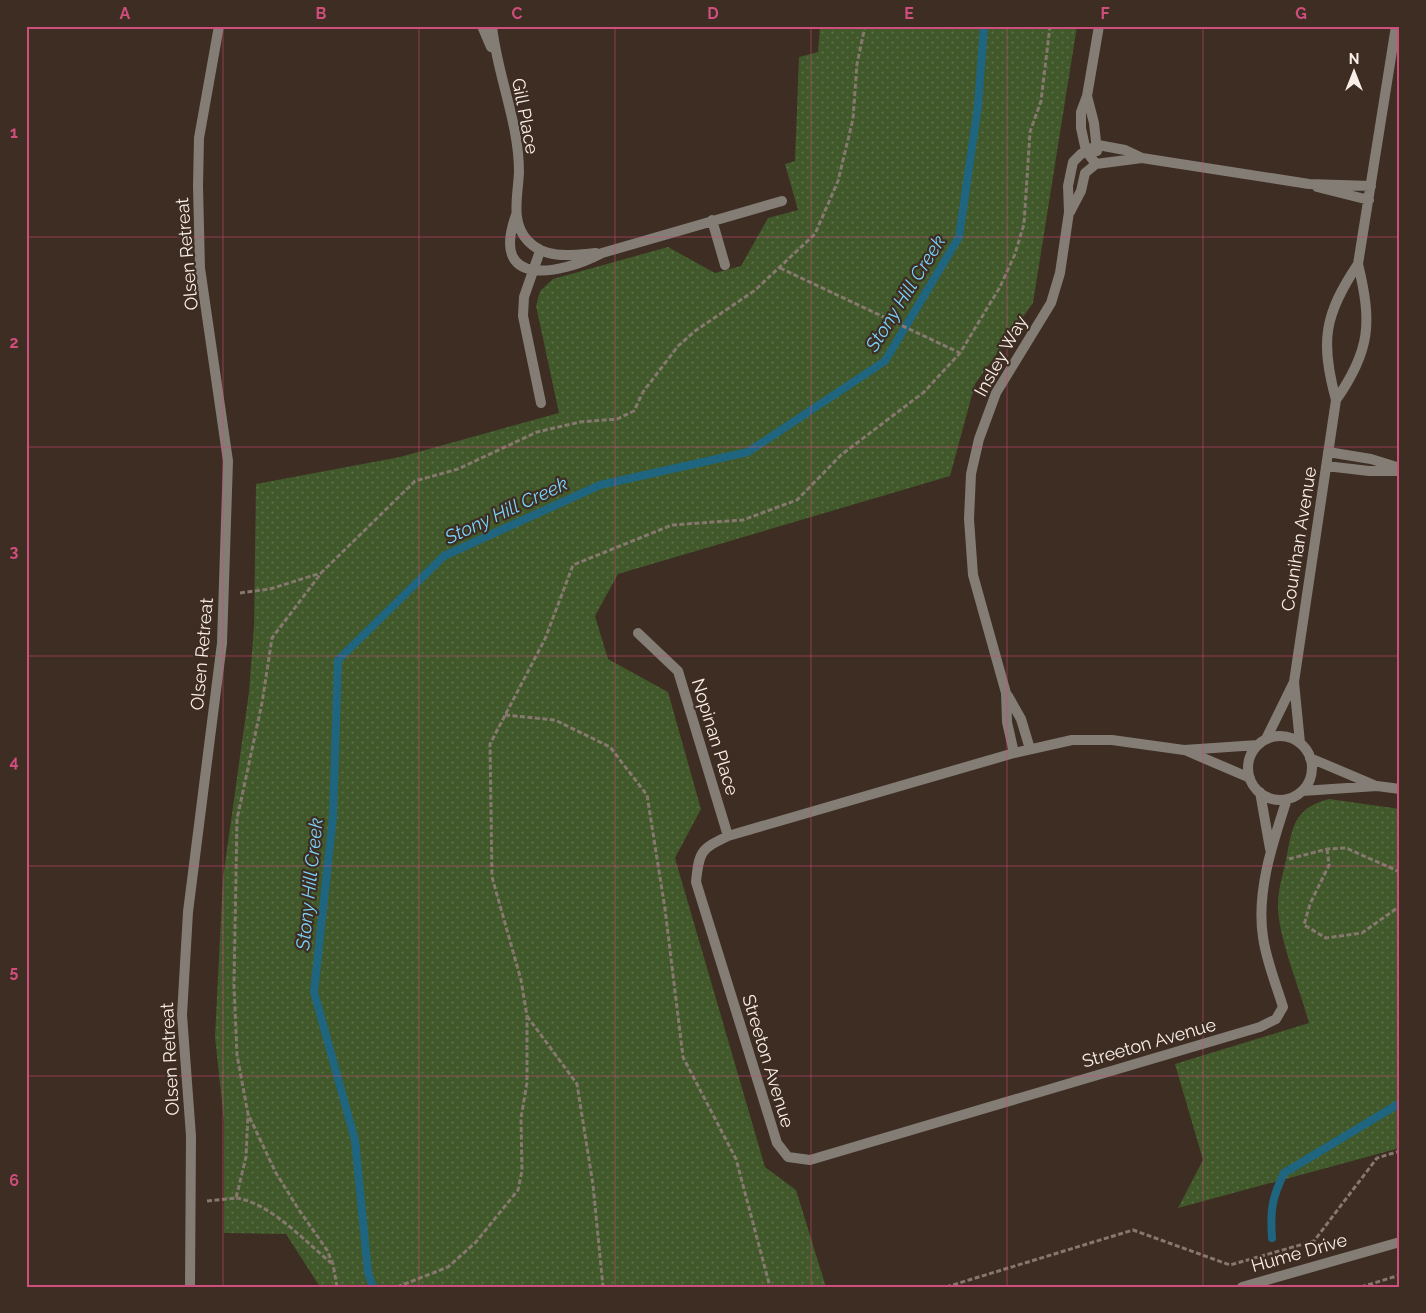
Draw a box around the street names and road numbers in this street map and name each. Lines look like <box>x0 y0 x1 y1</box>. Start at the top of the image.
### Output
street label: Gill Place <box>508 76 543 156</box>
street label: Olsen Retreat <box>171 197 202 311</box>
street label: Insley Way <box>970 311 1031 400</box>
street label: Counihan Avenue <box>1277 465 1320 613</box>
street label: Olsen Retreat <box>186 597 217 711</box>
street label: Nopinan Place <box>688 676 743 798</box>
street label: Streeton Avenue <box>738 992 799 1130</box>
street label: Olsen Retreat <box>156 1002 183 1116</box>
street label: Streeton Avenue <box>1080 1013 1219 1072</box>
street label: Hume Drive <box>1249 1229 1350 1276</box>

